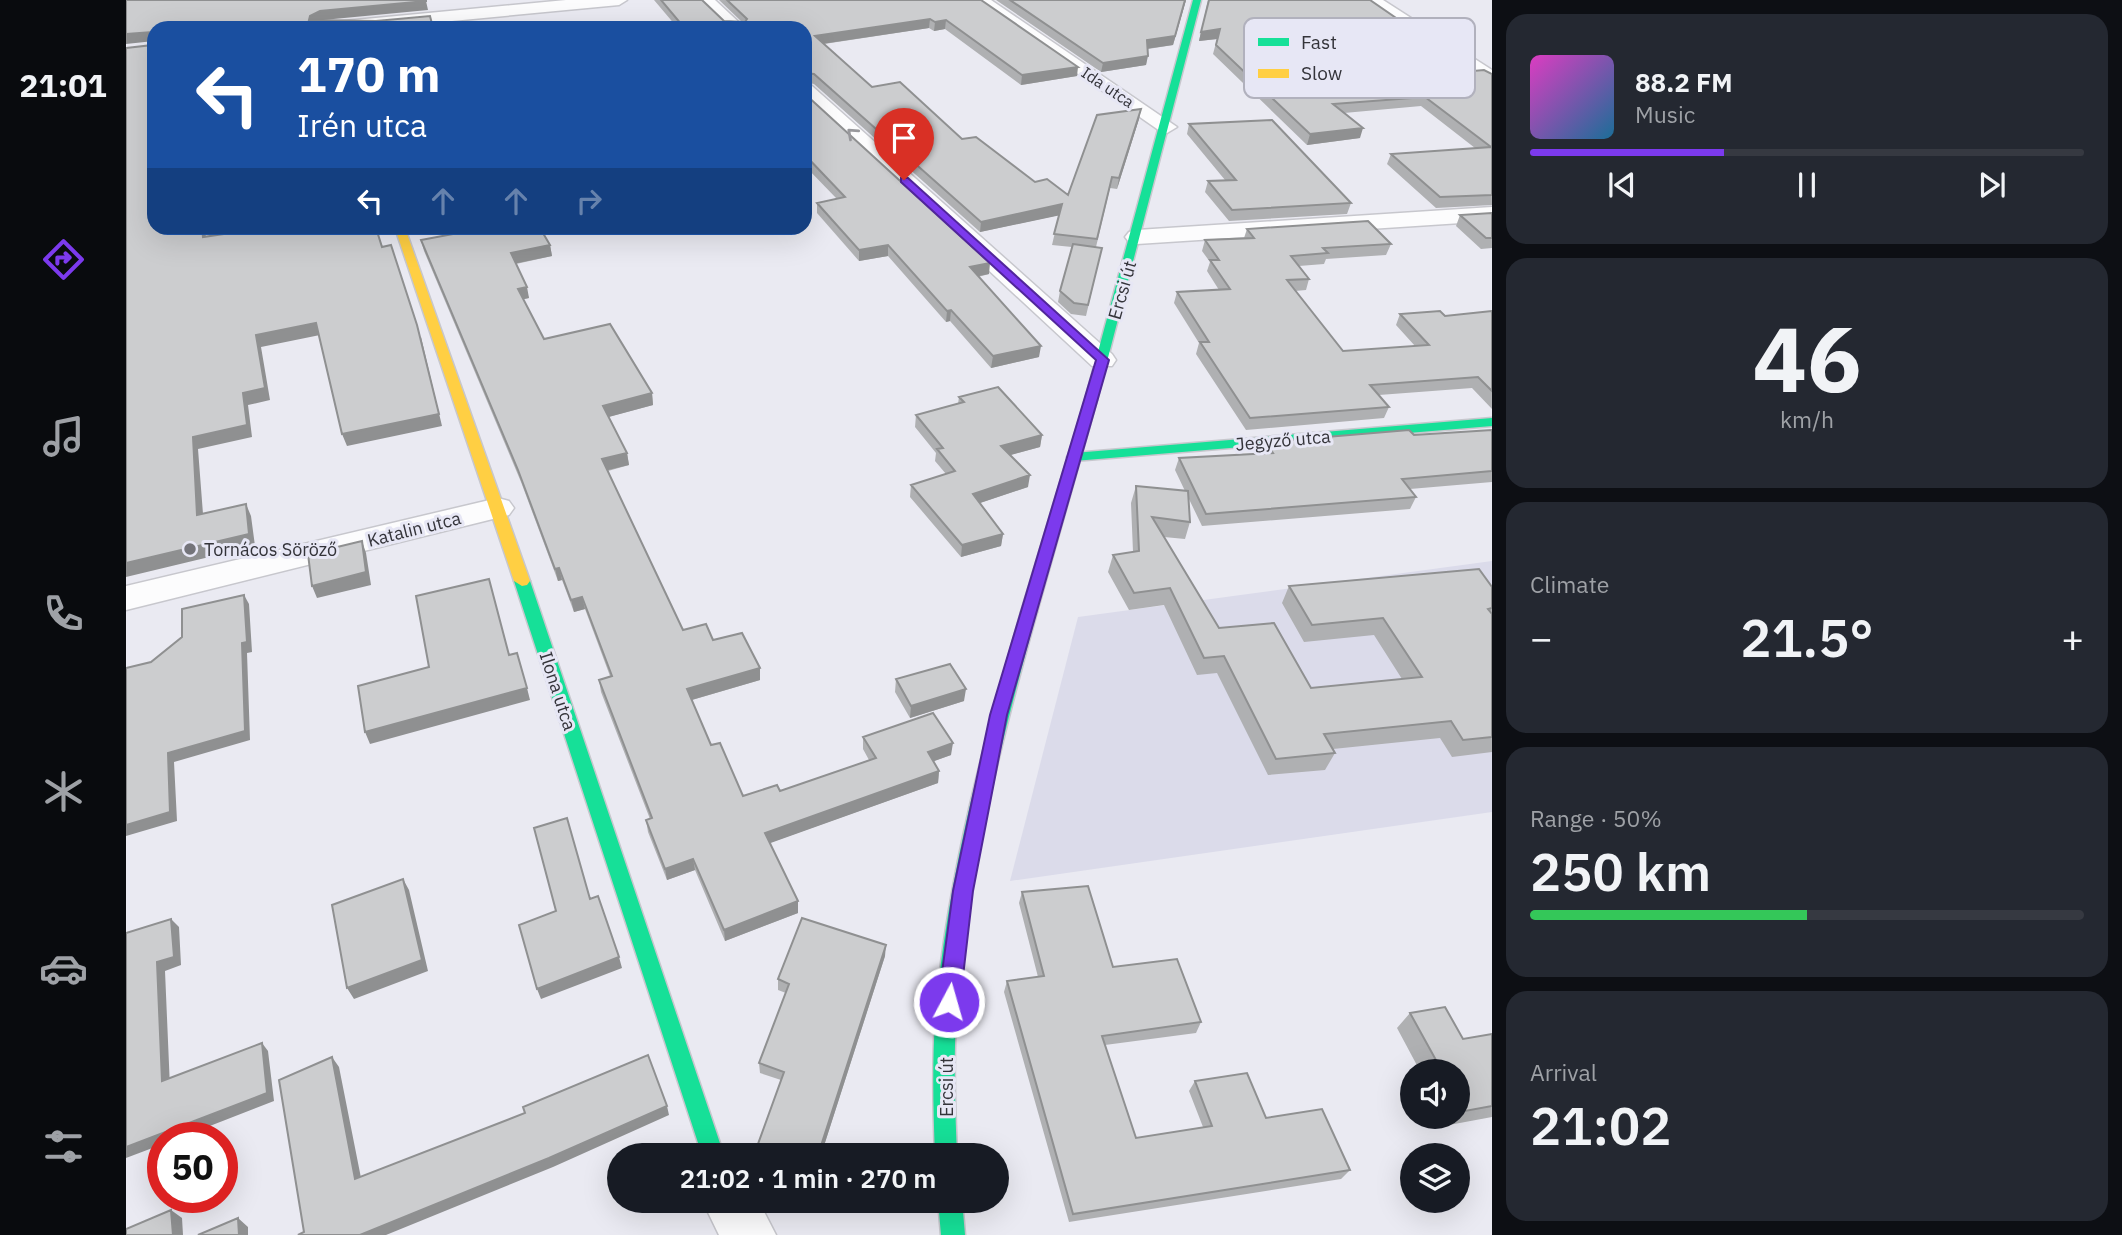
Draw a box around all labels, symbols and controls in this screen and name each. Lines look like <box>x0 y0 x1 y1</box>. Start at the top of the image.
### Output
legend <box>1244 18 1475 98</box>
text: Fast <box>1301 30 1337 54</box>
text: 170 m <box>297 42 441 105</box>
icon: left <box>182 49 273 140</box>
text: Slow <box>1301 61 1342 85</box>
street label: Ida utca <box>1078 62 1138 112</box>
text: 21:01 <box>19 64 107 106</box>
text: 88.2 FM <box>1635 65 1733 99</box>
text: Music <box>1635 99 1695 129</box>
text: Irén utca <box>297 104 427 146</box>
pin <box>874 108 934 180</box>
icon: arrive <box>885 119 923 157</box>
one-way arrow <box>847 129 860 141</box>
icon: previous <box>1603 166 1641 204</box>
icon: pause <box>1788 166 1826 204</box>
icon: next <box>1973 166 2011 204</box>
icon: left <box>351 182 389 220</box>
icon: ahead <box>424 182 462 220</box>
icon: ahead <box>497 182 535 220</box>
icon: right <box>570 182 608 220</box>
icon: directions <box>39 235 88 284</box>
street label: Ercsi út <box>1103 258 1141 322</box>
text: 46 <box>1752 299 1862 417</box>
text: km/h <box>1780 404 1834 434</box>
icon: music <box>39 412 88 461</box>
street label: Jegyző utca <box>1235 424 1332 456</box>
street label: Katalin utca <box>365 506 464 552</box>
place label: Tornácos Söröző <box>204 538 337 561</box>
marker: Tornácos Söröző <box>182 541 198 557</box>
text: Climate <box>1530 569 1609 599</box>
icon: phone <box>39 589 88 638</box>
text: 21.5° <box>1740 604 1874 671</box>
text: − <box>1530 613 1553 662</box>
text: + <box>2061 613 2084 662</box>
street label: Ilona utca <box>534 649 582 734</box>
icon: climate <box>39 767 88 816</box>
text: Range · 50% <box>1530 803 1662 833</box>
text: 250 km <box>1530 838 1711 905</box>
icon: car <box>39 944 88 993</box>
position arrow <box>912 965 986 1039</box>
street label: Ercsi út <box>935 1057 958 1117</box>
text: Arrival <box>1530 1057 1597 1087</box>
map controls <box>1400 1059 1470 1213</box>
button: sound <box>1400 1059 1470 1129</box>
text: 21:02 <box>1530 1092 1671 1159</box>
icon: filters <box>39 1122 88 1171</box>
speed limit sign: 50 <box>147 1122 238 1213</box>
button: layers <box>1400 1143 1470 1213</box>
text: 21:02 · 1 min · 270 m <box>680 1161 936 1195</box>

